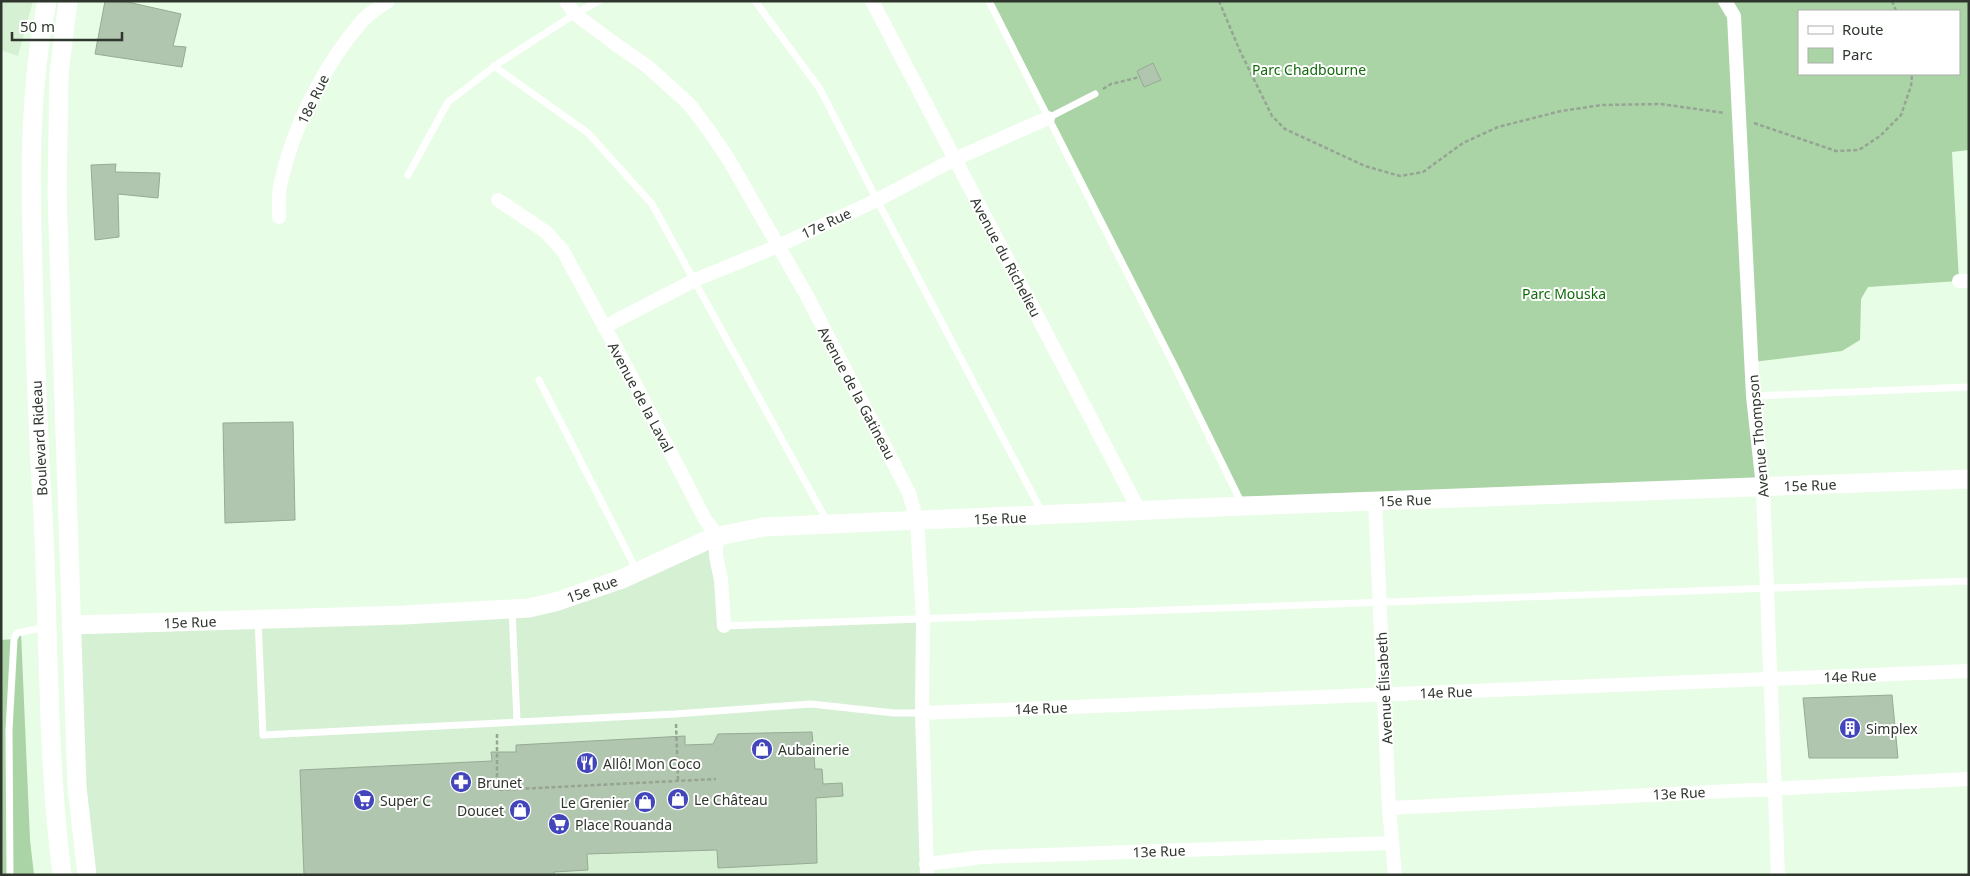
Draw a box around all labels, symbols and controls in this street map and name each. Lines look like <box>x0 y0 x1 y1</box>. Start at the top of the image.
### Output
scale bar <box>12 10 122 42</box>
legend <box>1798 10 1960 75</box>
text: 50 m <box>20 16 55 36</box>
text: Route <box>1842 19 1884 39</box>
text: Parc <box>1842 44 1873 64</box>
park label: Parc Chadbourne <box>1252 60 1366 79</box>
street label: 18e Rue <box>293 71 333 127</box>
street label: Avenue du Richelieu <box>966 194 1046 320</box>
street label: 17e Rue <box>798 203 854 243</box>
park label: Parc Mouska <box>1522 284 1606 303</box>
street label: Avenue de la Gatineau <box>814 323 900 463</box>
street label: Avenue de la Laval <box>604 339 678 455</box>
street label: Avenue Thompson <box>1743 374 1773 498</box>
street label: Boulevard Rideau <box>26 380 52 496</box>
street label: 15e Rue <box>1783 475 1837 495</box>
street label: 15e Rue <box>1378 490 1432 510</box>
street label: 15e Rue <box>973 508 1027 528</box>
street label: 15e Rue <box>564 571 620 607</box>
street label: 15e Rue <box>163 612 217 632</box>
street label: Avenue Élisabeth <box>1372 631 1396 745</box>
street label: 14e Rue <box>1823 666 1877 686</box>
street label: 14e Rue <box>1419 682 1473 702</box>
street label: 14e Rue <box>1014 698 1068 718</box>
building icon: Simplex <box>1838 716 1862 740</box>
place label: Simplex <box>1866 719 1918 738</box>
shop icon: Aubainerie <box>750 737 774 761</box>
place label: Aubainerie <box>778 740 850 759</box>
restaurant icon: Allô! Mon Coco <box>575 751 599 775</box>
place label: Allô! Mon Coco <box>603 754 701 773</box>
pharmacy icon: Brunet <box>449 770 473 794</box>
place label: Brunet <box>477 773 522 792</box>
street label: 13e Rue <box>1652 782 1706 804</box>
shop icon: Le Château <box>666 787 690 811</box>
supermarket icon: Super C <box>352 788 376 812</box>
shop icon: Le Grenier <box>633 790 657 814</box>
place label: Le Château <box>694 790 768 809</box>
place label: Super C <box>380 791 431 810</box>
place label: Le Grenier <box>561 793 629 812</box>
shop icon: Doucet <box>508 798 532 822</box>
place label: Doucet <box>457 801 504 820</box>
supermarket icon: Place Rouanda <box>547 812 571 836</box>
place label: Place Rouanda <box>575 815 672 834</box>
street label: 13e Rue <box>1132 841 1186 861</box>

